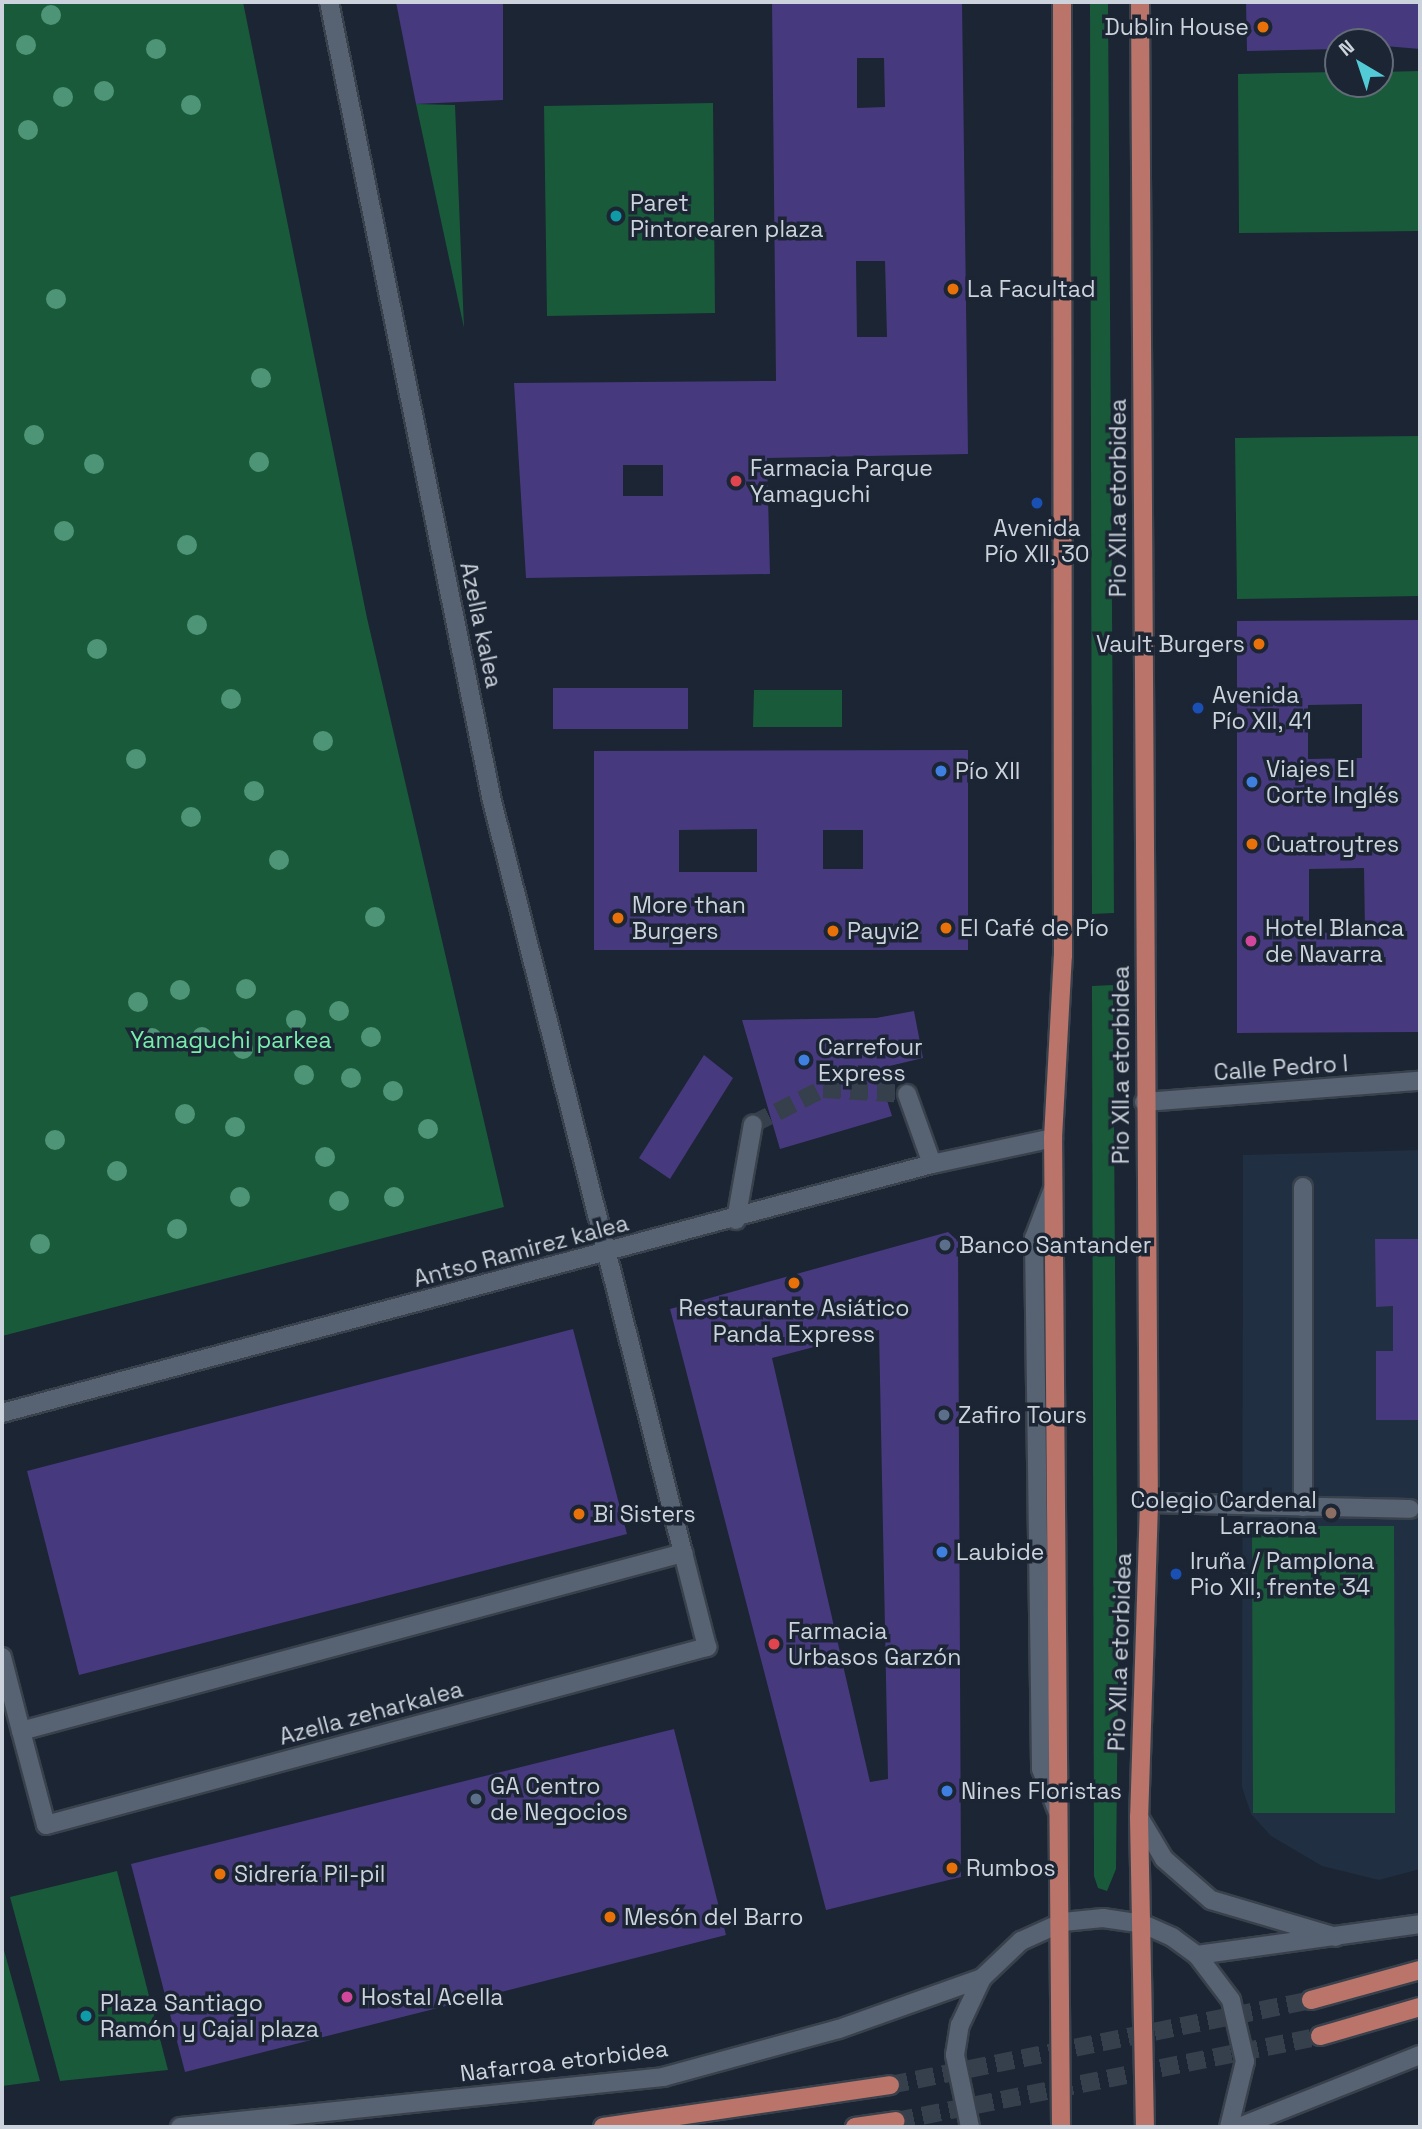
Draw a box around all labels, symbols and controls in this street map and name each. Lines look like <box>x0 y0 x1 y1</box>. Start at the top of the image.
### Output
place label: Dublin House <box>1104 13 1249 41</box>
marker: Dublin House <box>1255 19 1271 35</box>
north arrow <box>1324 28 1394 98</box>
text: N <box>1334 34 1360 62</box>
place label: Paret Pintorearen plaza <box>630 189 823 243</box>
marker: Paret Pintorearen plaza <box>608 208 624 224</box>
place label: La Facultad <box>967 275 1096 303</box>
marker: La Facultad <box>945 281 961 297</box>
street label: Pio XII.a etorbidea <box>1104 399 1132 597</box>
place label: Farmacia Parque Yamaguchi <box>750 454 933 508</box>
marker: Farmacia Parque Yamaguchi <box>728 473 744 489</box>
marker: Avenida Pío XII, 30 <box>1029 495 1045 511</box>
place label: Avenida Pío XII, 30 <box>984 514 1090 568</box>
street label: Azella kalea <box>454 560 508 690</box>
place label: Vault Burgers <box>1096 630 1245 658</box>
marker: Vault Burgers <box>1251 636 1267 652</box>
place label: Avenida Pío XII, 41 <box>1212 681 1313 735</box>
marker: Avenida Pío XII, 41 <box>1190 700 1206 716</box>
place label: Viajes El Corte Inglés <box>1266 755 1399 809</box>
place label: Pío XII <box>955 757 1020 785</box>
marker: Pío XII <box>933 763 949 779</box>
marker: Viajes El Corte Inglés <box>1244 774 1260 790</box>
place label: Cuatroytres <box>1266 830 1399 858</box>
marker: Cuatroytres <box>1244 836 1260 852</box>
place label: More than Burgers <box>632 891 746 945</box>
marker: More than Burgers <box>610 910 626 926</box>
place label: El Café de Pío <box>960 914 1109 942</box>
place label: Hotel Blanca de Navarra <box>1265 914 1404 968</box>
place label: Payvi2 <box>847 917 919 945</box>
marker: El Café de Pío <box>938 920 954 936</box>
marker: Payvi2 <box>825 923 841 939</box>
marker: Hotel Blanca de Navarra <box>1243 933 1259 949</box>
street label: Pio XII.a etorbidea <box>1107 966 1135 1164</box>
park label: Yamaguchi parkea <box>130 1026 332 1054</box>
place label: Carrefour Express <box>818 1033 923 1087</box>
street label: Calle Pedro I <box>1213 1050 1349 1086</box>
marker: Carrefour Express <box>796 1052 812 1068</box>
street label: Antso Ramirez kalea <box>410 1209 632 1293</box>
place label: Banco Santander <box>959 1231 1151 1259</box>
marker: Banco Santander <box>937 1237 953 1253</box>
marker: Restaurante Asiático Panda Express <box>786 1275 802 1291</box>
place label: Restaurante Asiático Panda Express <box>678 1294 910 1348</box>
place label: Zafiro Tours <box>958 1401 1087 1429</box>
marker: Zafiro Tours <box>936 1407 952 1423</box>
place label: Colegio Cardenal Larraona <box>1131 1486 1317 1540</box>
place label: Bi Sisters <box>593 1500 696 1528</box>
marker: Colegio Cardenal Larraona <box>1323 1505 1339 1521</box>
marker: Bi Sisters <box>571 1506 587 1522</box>
place label: Laubide <box>956 1538 1044 1566</box>
marker: Laubide <box>934 1544 950 1560</box>
place label: Iruña / Pamplona Pio XII, frente 34 <box>1190 1547 1375 1601</box>
street label: Pio XII.a etorbidea <box>1103 1552 1137 1752</box>
marker: Iruña / Pamplona Pio XII, frente 34 <box>1168 1566 1184 1582</box>
place label: Farmacia Urbasos Garzón <box>788 1617 961 1671</box>
marker: Farmacia Urbasos Garzón <box>766 1636 782 1652</box>
street label: Azella zeharkalea <box>276 1675 466 1751</box>
place label: GA Centro de Negocios <box>490 1772 628 1826</box>
place label: Nines Floristas <box>961 1777 1122 1805</box>
marker: Nines Floristas <box>939 1783 955 1799</box>
marker: GA Centro de Negocios <box>468 1791 484 1807</box>
place label: Rumbos <box>966 1854 1056 1882</box>
place label: Sidrería Pil-pil <box>234 1860 386 1888</box>
marker: Rumbos <box>944 1860 960 1876</box>
marker: Sidrería Pil-pil <box>212 1866 228 1882</box>
place label: Mesón del Barro <box>624 1903 803 1931</box>
marker: Mesón del Barro <box>602 1909 618 1925</box>
place label: Hostal Acella <box>361 1983 504 2011</box>
place label: Plaza Santiago Ramón y Cajal plaza <box>100 1989 319 2043</box>
marker: Hostal Acella <box>339 1989 355 2005</box>
marker: Plaza Santiago Ramón y Cajal plaza <box>78 2008 94 2024</box>
street label: Nafarroa etorbidea <box>458 2035 670 2087</box>

